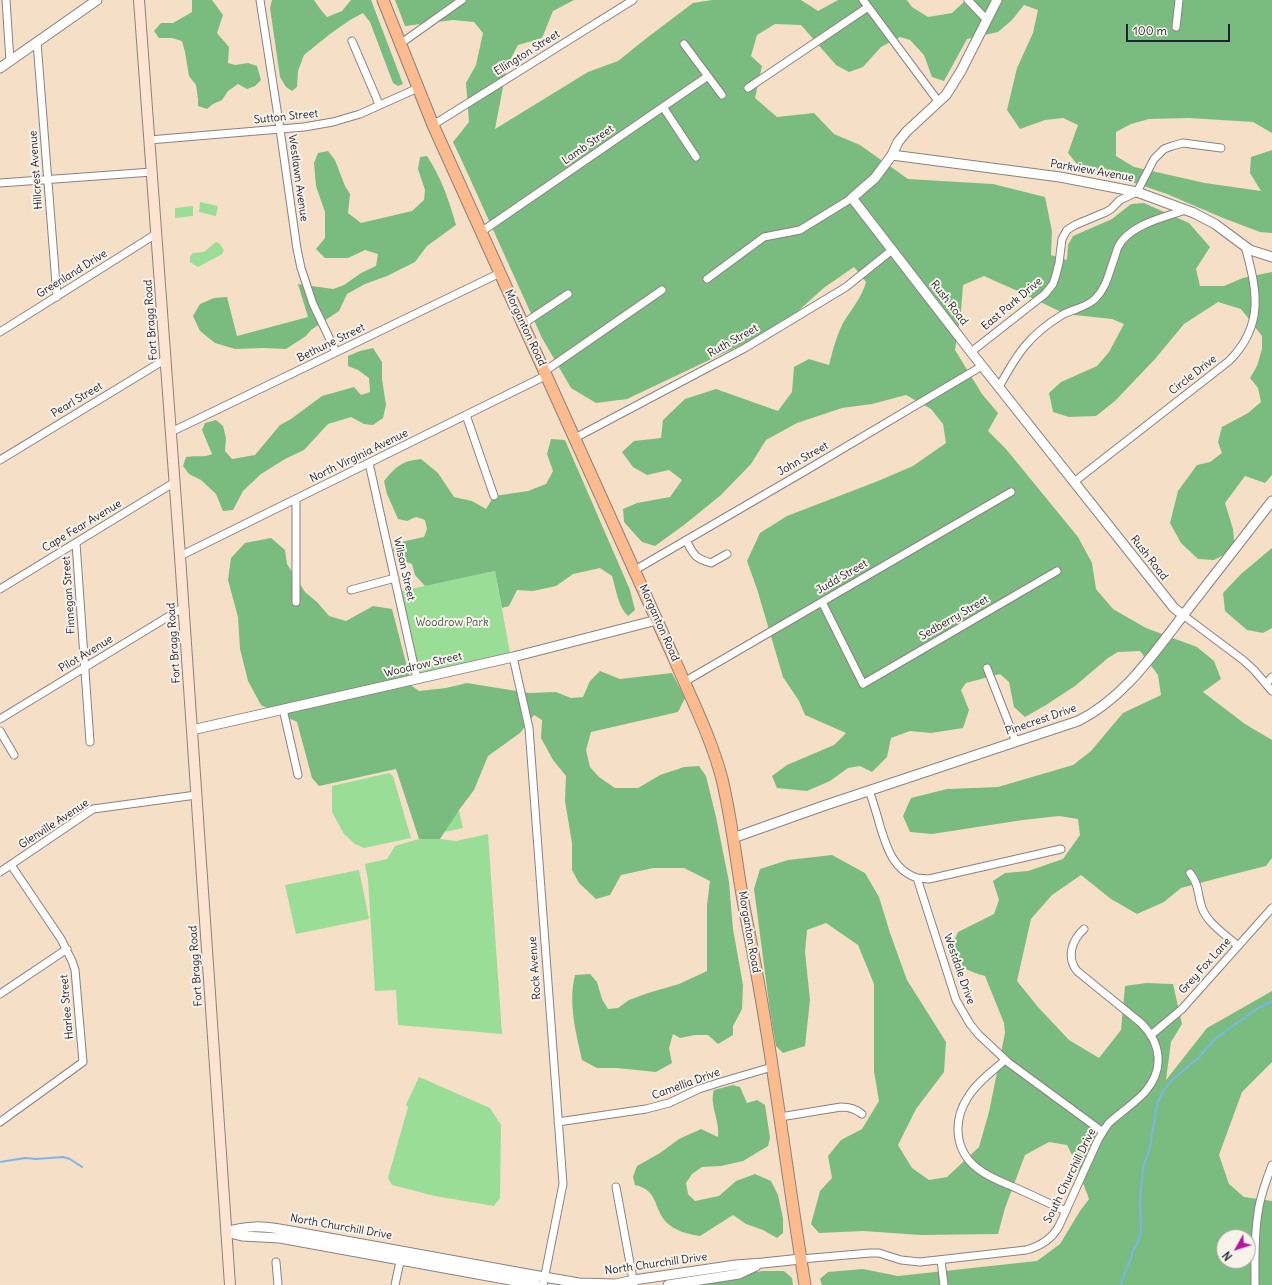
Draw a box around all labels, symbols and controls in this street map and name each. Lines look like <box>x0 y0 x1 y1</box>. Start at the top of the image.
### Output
scale bar <box>1128 16 1232 42</box>
text: 100 m <box>1133 23 1167 38</box>
street label: Ellington Street <box>492 28 562 78</box>
street label: Sutton Street <box>253 107 319 127</box>
street label: Lamb Street <box>560 122 616 168</box>
street label: Hillcrest Avenue <box>27 130 45 210</box>
street label: Westlawn Avenue <box>285 134 311 222</box>
street label: Parkview Avenue <box>1049 157 1135 185</box>
street label: Greenland Drive <box>34 247 110 301</box>
street label: East Park Drive <box>979 275 1045 333</box>
street label: Rush Road <box>927 278 971 328</box>
street label: Fort Bragg Road <box>142 279 160 361</box>
street label: Morganton Road <box>502 288 548 368</box>
street label: Bethune Street <box>295 321 367 365</box>
street label: Ruth Street <box>706 322 760 360</box>
street label: Circle Drive <box>1167 352 1219 398</box>
street label: Pearl Street <box>49 380 105 420</box>
street label: North Virginia Avenue <box>308 426 410 486</box>
street label: John Street <box>775 439 831 479</box>
street label: Cape Fear Avenue <box>40 497 124 555</box>
street label: Rush Road <box>1127 533 1171 583</box>
street label: Wilson Street <box>390 536 418 602</box>
street label: Finnegan Street <box>60 556 78 634</box>
street label: Judd Street <box>814 557 870 597</box>
street label: Morganton Road <box>636 583 682 663</box>
street label: Sedberry Street <box>917 593 991 643</box>
street label: Fort Bragg Road <box>165 602 183 684</box>
park label: Woodrow Park <box>415 616 489 630</box>
street label: Pilot Avenue <box>57 633 115 675</box>
street label: Woodrow Street <box>383 650 463 680</box>
street label: Pinecrest Drive <box>1004 702 1078 738</box>
street label: Glenville Avenue <box>17 796 91 852</box>
street label: Morganton Road <box>735 890 763 974</box>
street label: Fort Bragg Road <box>187 925 205 1007</box>
street label: Westdale Drive <box>941 932 977 1006</box>
street label: Grey Fox Lane <box>1176 935 1234 997</box>
street label: Rock Avenue <box>526 936 544 1000</box>
street label: Harlee Street <box>58 974 76 1040</box>
street label: Camellia Drive <box>650 1066 722 1102</box>
street label: South Churchill Drive <box>1041 1127 1099 1225</box>
street label: North Churchill Drive <box>289 1212 393 1242</box>
north arrow <box>1216 1229 1256 1269</box>
text: N <box>1220 1249 1235 1263</box>
street label: North Churchill Drive <box>604 1250 708 1278</box>

